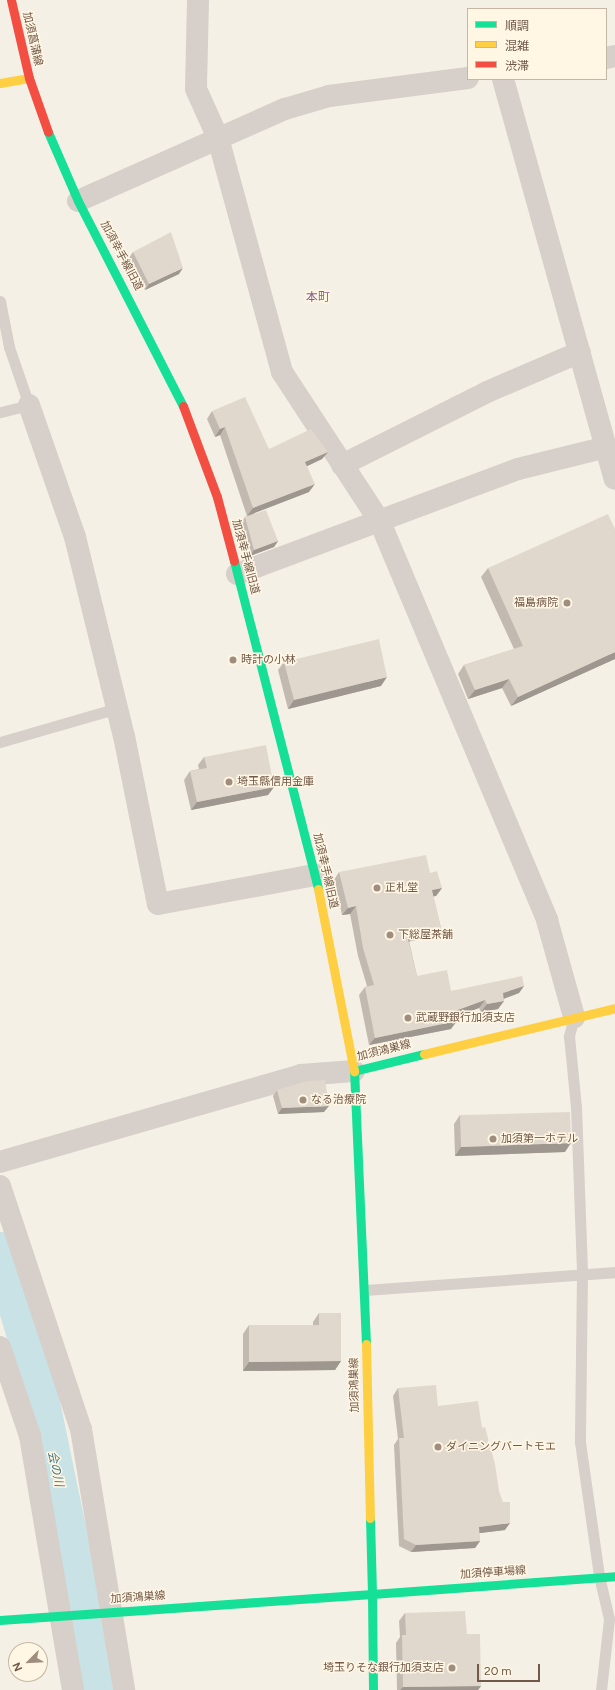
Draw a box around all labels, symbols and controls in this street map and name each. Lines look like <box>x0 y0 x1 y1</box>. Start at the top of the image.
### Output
legend <box>467 8 607 80</box>
street label: 加須菖蒲線 <box>19 11 45 67</box>
text: 順調 <box>505 19 529 33</box>
text: 混雑 <box>505 39 529 53</box>
text: 渋滞 <box>505 59 529 73</box>
street label: 加須幸手線旧道 <box>97 219 145 293</box>
district label: 本町 <box>306 291 330 305</box>
street label: 加須幸手線旧道 <box>229 518 261 596</box>
place label: 福島病院 <box>514 596 558 610</box>
marker: 福島病院 <box>561 597 573 609</box>
place label: 時計の小林 <box>241 653 296 667</box>
marker: 時計の小林 <box>228 655 238 665</box>
place label: 埼玉縣信用金庫 <box>237 775 314 789</box>
marker: 埼玉縣信用金庫 <box>224 777 234 787</box>
street label: 加須幸手線旧道 <box>310 832 340 910</box>
place label: 正札堂 <box>385 881 418 895</box>
marker: 正札堂 <box>372 883 382 893</box>
place label: 下総屋茶舗 <box>398 928 453 942</box>
marker: 下総屋茶舗 <box>385 930 395 940</box>
place label: 武蔵野銀行加須支店 <box>416 1011 515 1025</box>
marker: 武蔵野銀行加須支店 <box>403 1013 413 1023</box>
street label: 加須鴻巣線 <box>356 1038 412 1064</box>
place label: なる治療院 <box>311 1093 366 1107</box>
marker: なる治療院 <box>298 1095 308 1105</box>
place label: 加須第一ホテル <box>501 1132 578 1146</box>
marker: 加須第一ホテル <box>488 1134 498 1144</box>
street label: 加須鴻巣線 <box>348 1357 362 1413</box>
place label: ダイニングバートモエ <box>446 1440 556 1454</box>
marker: ダイニングバートモエ <box>433 1442 443 1452</box>
water label: 会の川 <box>44 1450 66 1488</box>
street label: 加須停車場線 <box>460 1564 526 1582</box>
street label: 加須鴻巣線 <box>110 1589 166 1607</box>
north arrow <box>8 1642 48 1682</box>
scale bar <box>479 1656 542 1682</box>
text: N <box>10 1660 25 1673</box>
place label: 埼玉りそな銀行加須支店 <box>323 1661 444 1675</box>
marker: 埼玉りそな銀行加須支店 <box>447 1663 457 1673</box>
text: 20 m <box>484 1664 512 1678</box>

